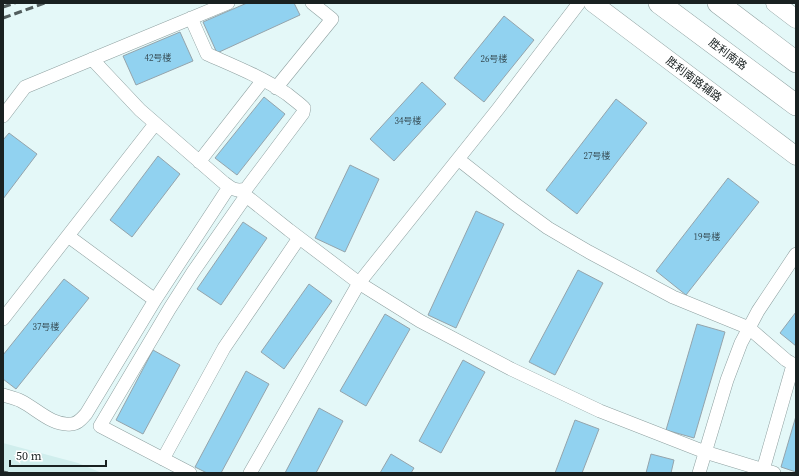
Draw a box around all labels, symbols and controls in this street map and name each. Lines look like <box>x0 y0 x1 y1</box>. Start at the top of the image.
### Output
street label: 胜利南路 <box>706 35 750 74</box>
house number: 42号楼 <box>144 52 172 64</box>
house number: 26号楼 <box>480 53 508 65</box>
street label: 胜利南路辅路 <box>663 54 725 105</box>
house number: 34号楼 <box>394 115 422 127</box>
house number: 27号楼 <box>583 150 611 162</box>
house number: 19号楼 <box>693 231 721 243</box>
house number: 37号楼 <box>32 321 60 333</box>
scale bar <box>10 442 106 468</box>
text: 50 m <box>16 448 42 464</box>

